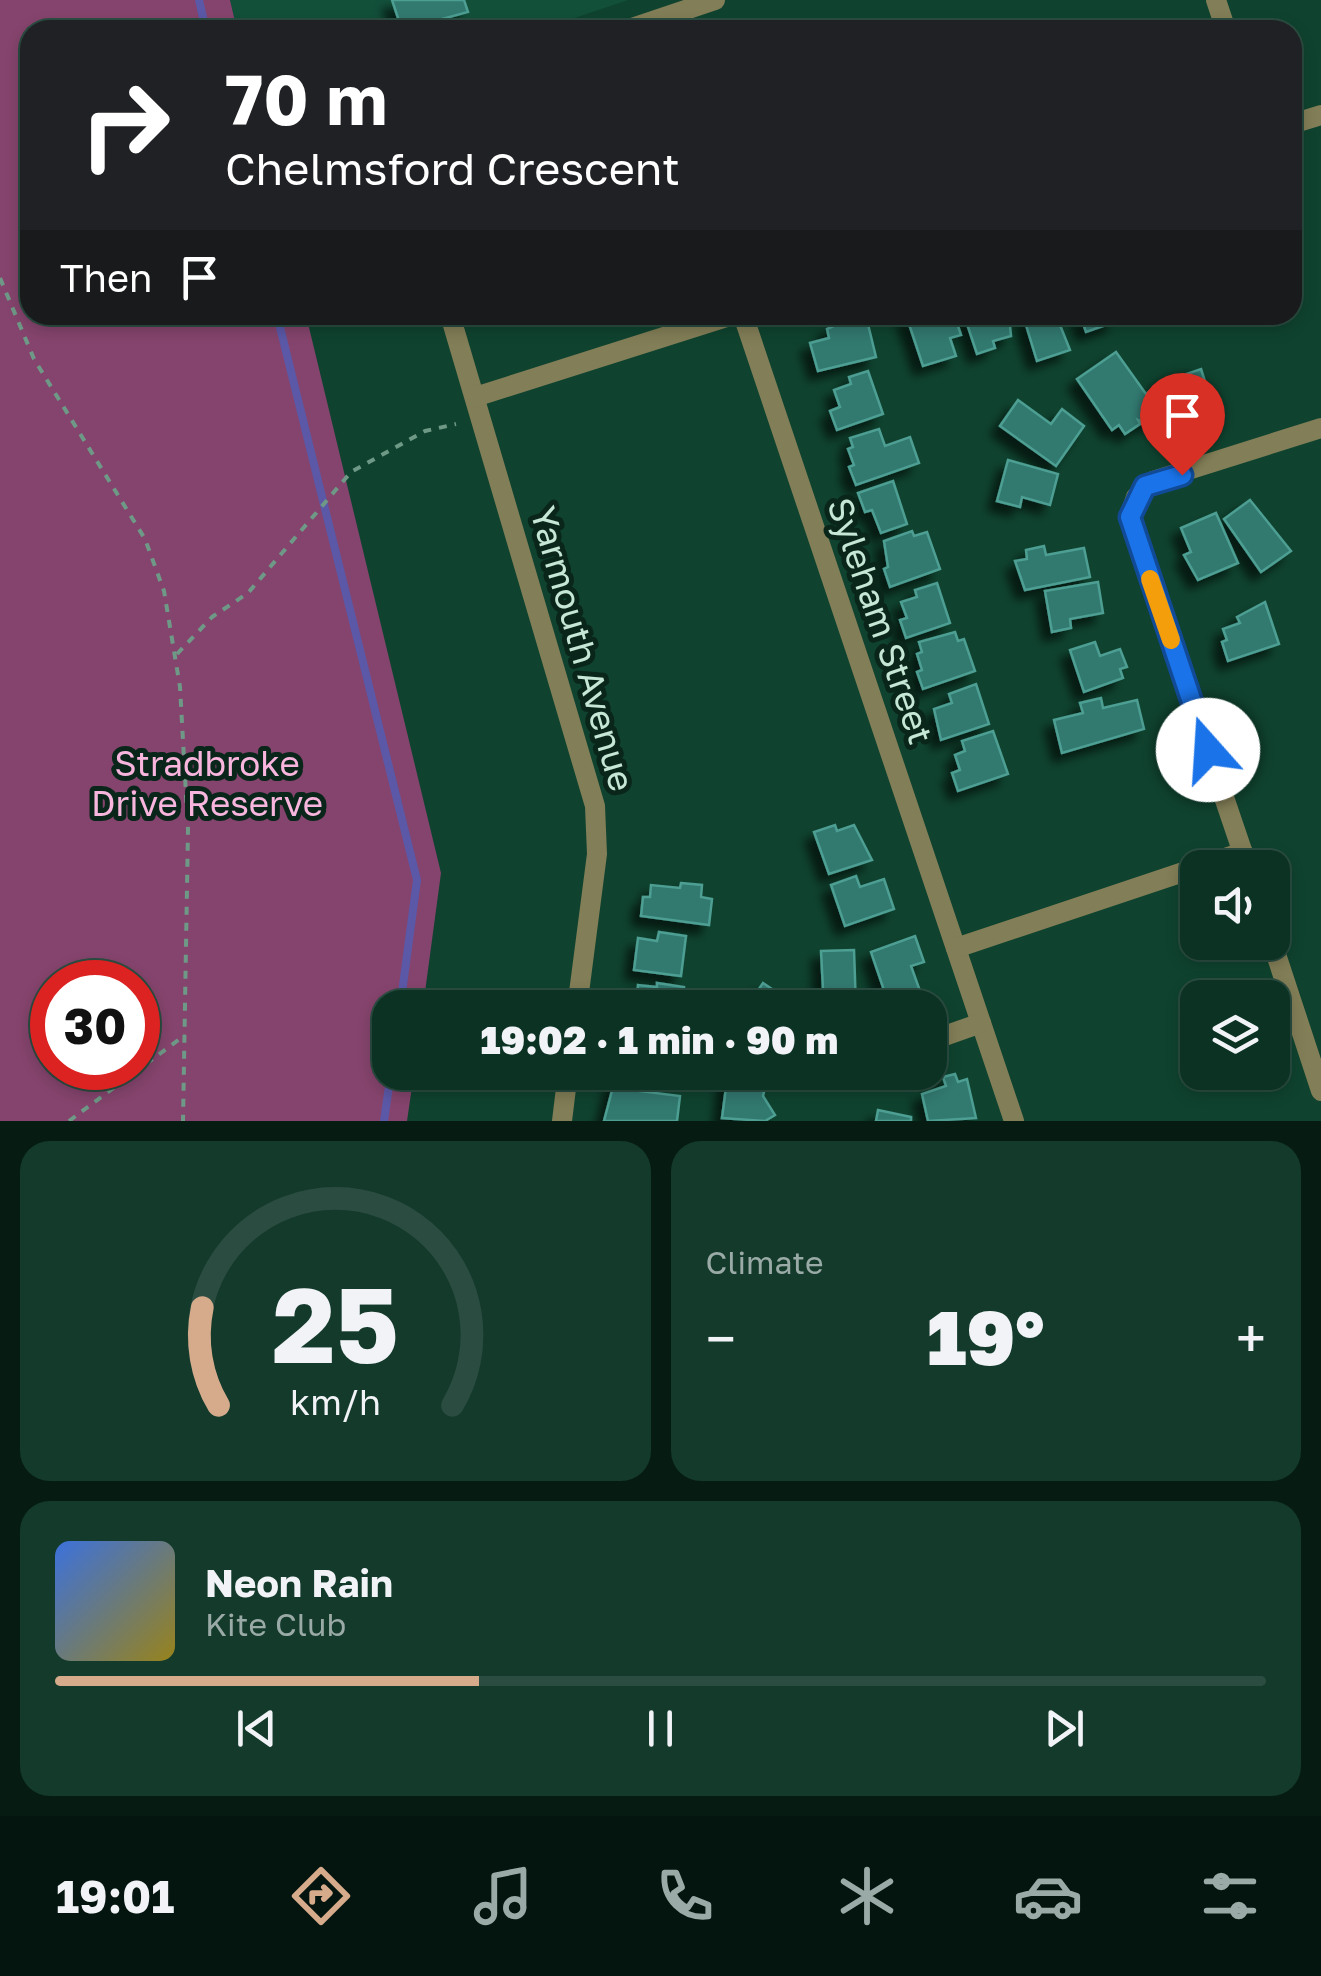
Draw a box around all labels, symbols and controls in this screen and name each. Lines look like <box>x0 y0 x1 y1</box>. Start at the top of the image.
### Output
text: 70 m <box>225 56 387 140</box>
icon: right <box>60 60 190 190</box>
text: Chelmsford Crescent <box>225 141 680 195</box>
icon: arrive <box>172 250 227 305</box>
text: Then <box>60 255 152 300</box>
pin <box>1140 373 1225 476</box>
icon: arrive <box>1155 388 1210 443</box>
street label: Syleham Street <box>819 492 943 749</box>
street label: Yarmouth Avenue <box>522 502 644 796</box>
position arrow <box>1156 698 1260 802</box>
park label: Stradbroke Drive Reserve <box>91 742 323 824</box>
map controls <box>1180 850 1290 1090</box>
button: sound <box>1180 850 1290 960</box>
speed limit sign: 30 <box>30 960 160 1090</box>
button: layers <box>1180 980 1290 1090</box>
text: 19:02 · 1 min · 90 m <box>481 1017 838 1062</box>
text: Climate <box>706 1243 824 1281</box>
text: 25 <box>272 1261 399 1386</box>
text: 19° <box>927 1291 1045 1382</box>
text: − <box>706 1305 736 1371</box>
text: + <box>1236 1305 1266 1371</box>
text: km/h <box>290 1380 381 1423</box>
text: Neon Rain <box>205 1560 393 1605</box>
text: Kite Club <box>205 1605 346 1643</box>
icon: previous <box>229 1701 284 1756</box>
icon: pause <box>633 1701 688 1756</box>
icon: next <box>1037 1701 1092 1756</box>
icon: directions <box>286 1861 356 1931</box>
icon: music <box>468 1861 538 1931</box>
icon: phone <box>650 1861 720 1931</box>
icon: climate <box>832 1861 902 1931</box>
icon: car <box>1013 1861 1083 1931</box>
icon: filters <box>1195 1861 1265 1931</box>
text: 19:01 <box>56 1869 174 1923</box>

